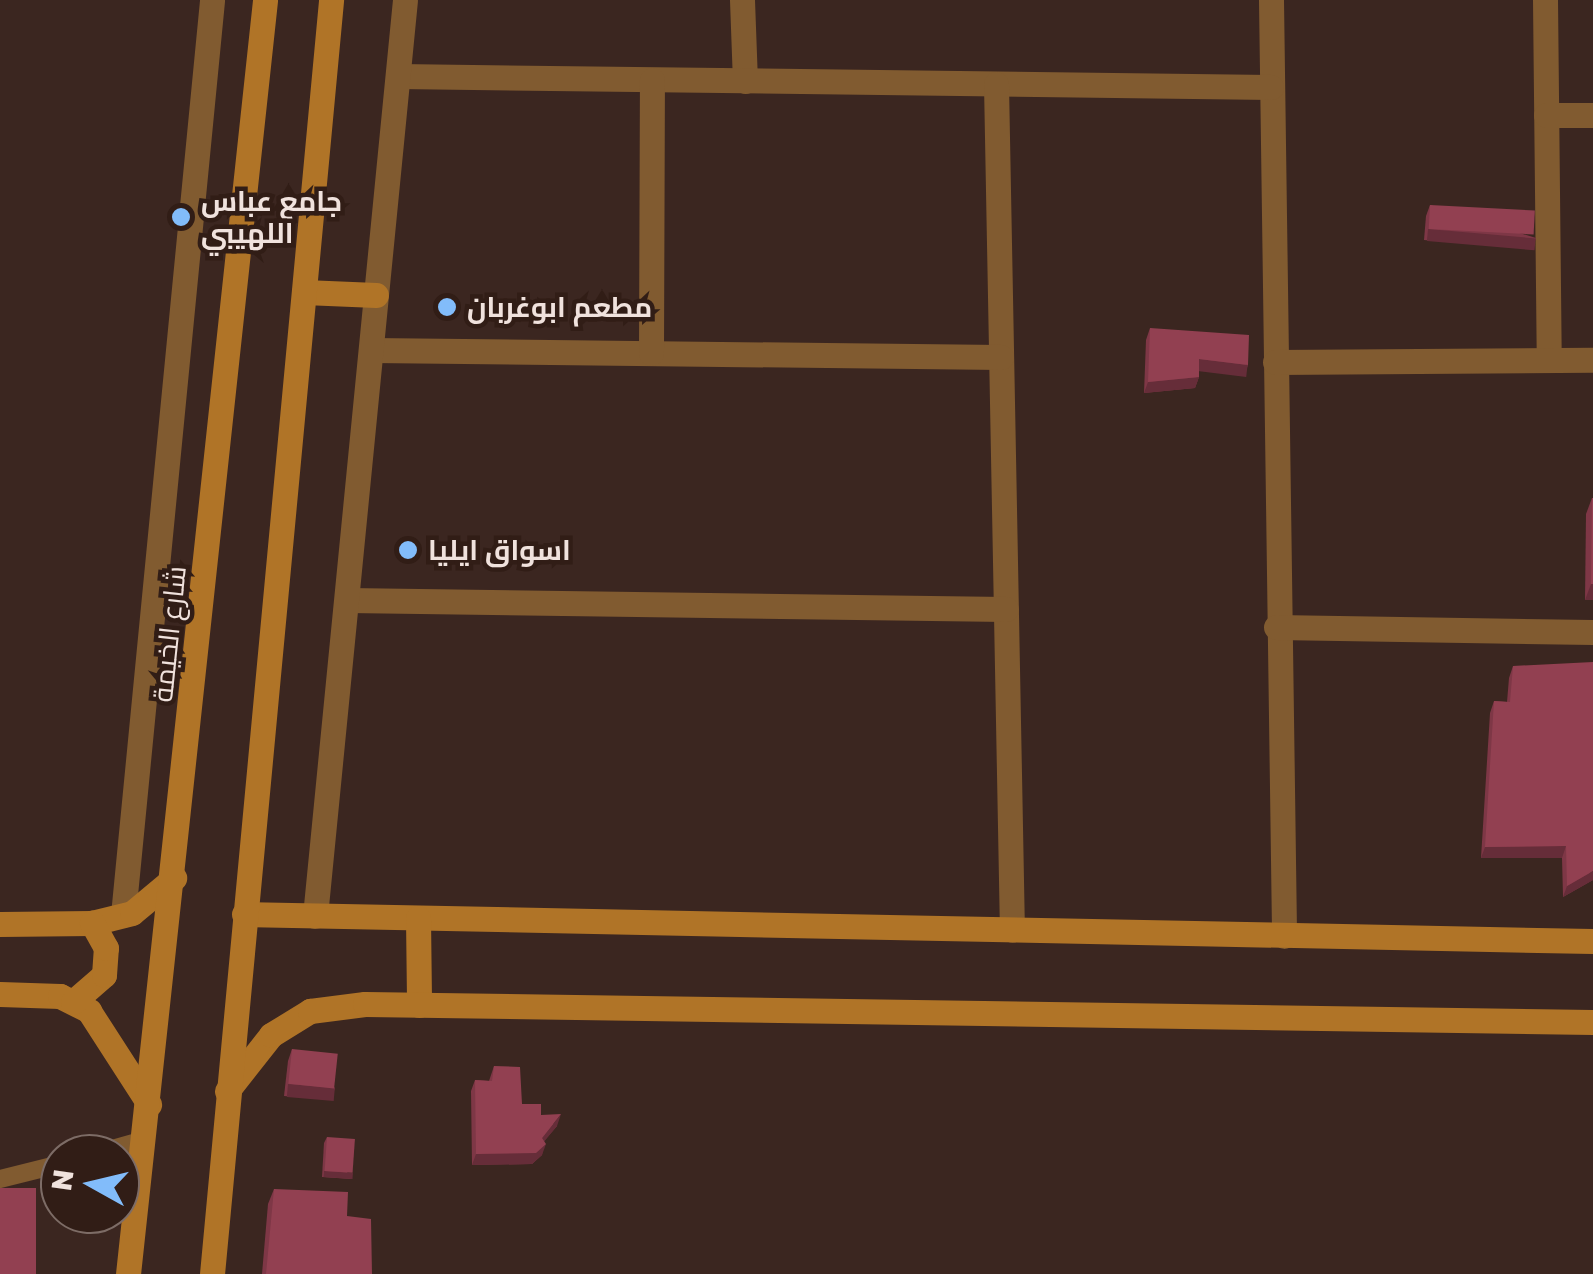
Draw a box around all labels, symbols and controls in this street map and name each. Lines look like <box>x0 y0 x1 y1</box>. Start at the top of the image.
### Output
place label: جامع عباس اللهيبي <box>201 184 342 250</box>
marker: جامع عباس اللهيبي <box>170 206 192 228</box>
place label: مطعم ابوغربان <box>467 290 652 324</box>
marker: مطعم ابوغربان <box>436 296 458 318</box>
place label: اسواق ايليا <box>428 533 571 567</box>
marker: اسواق ايليا <box>397 539 419 561</box>
street label: شارع الخيمة <box>145 564 193 704</box>
north arrow <box>40 1134 140 1234</box>
text: N <box>44 1167 80 1193</box>

